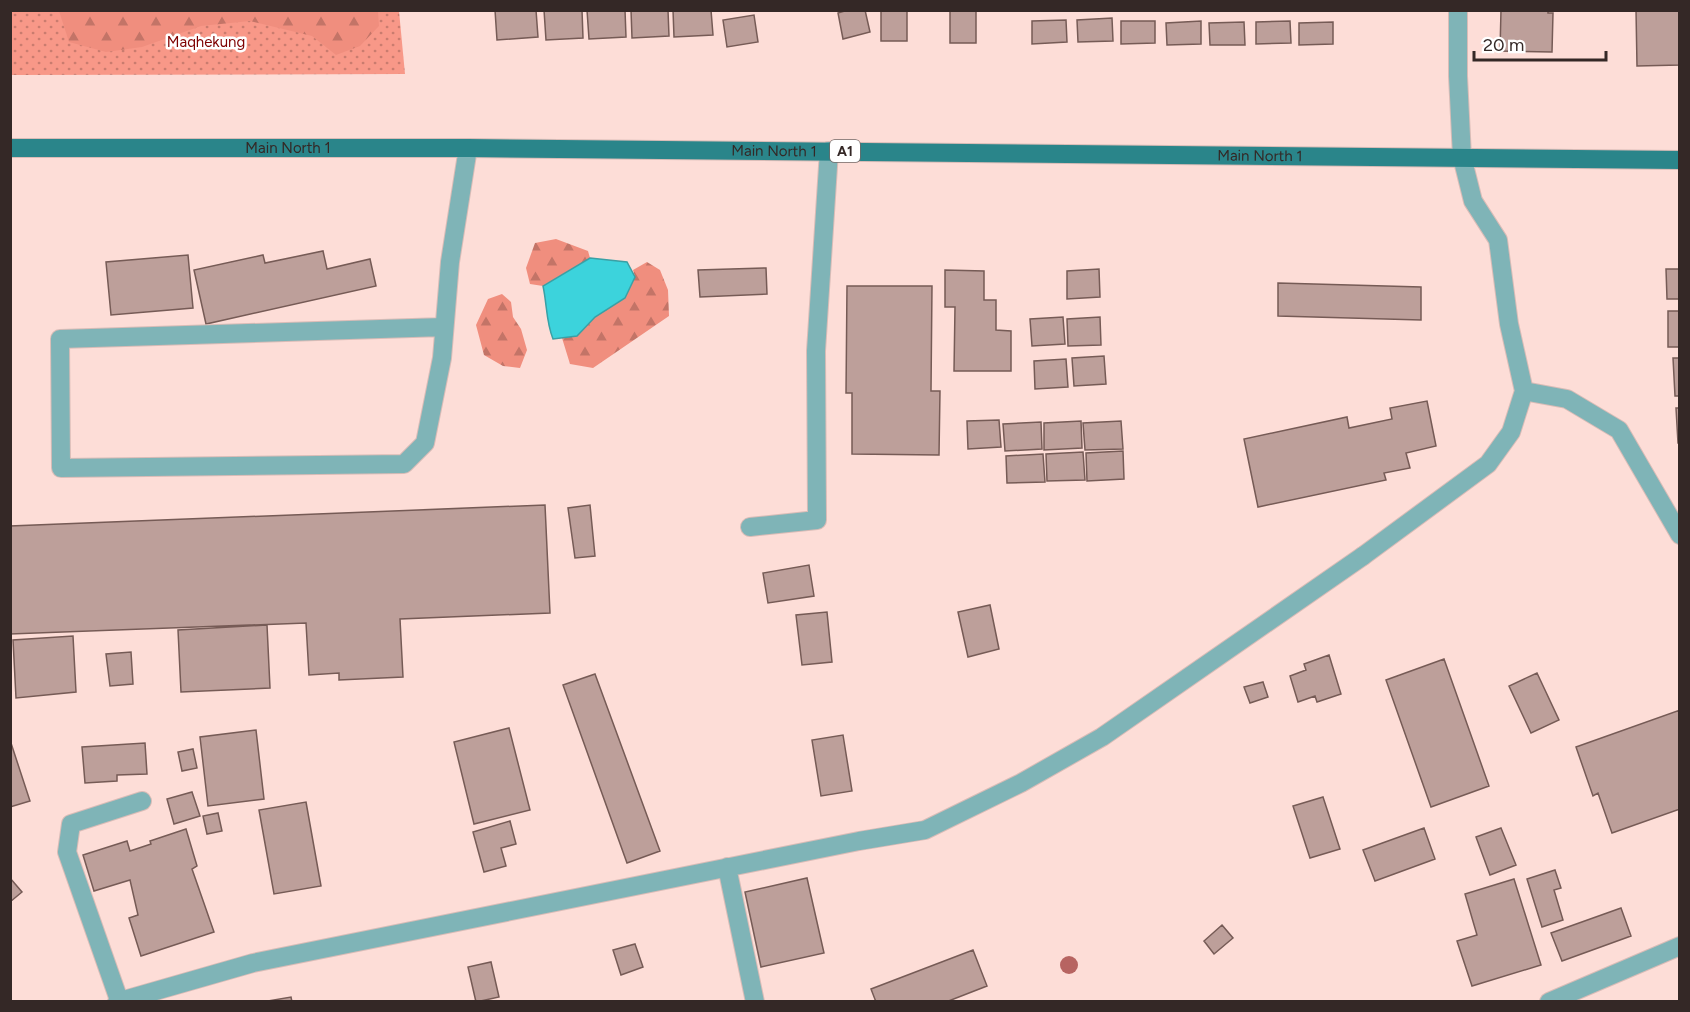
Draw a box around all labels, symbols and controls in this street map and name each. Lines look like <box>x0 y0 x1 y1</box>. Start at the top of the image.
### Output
scale bar <box>1474 24 1606 62</box>
park label: Maqhekung <box>167 33 245 51</box>
text: 20 m <box>1483 34 1524 56</box>
street label: Main North 1 <box>245 139 331 157</box>
road number: A1 <box>830 140 860 162</box>
street label: Main North 1 <box>731 142 817 160</box>
street label: Main North 1 <box>1217 146 1303 165</box>

